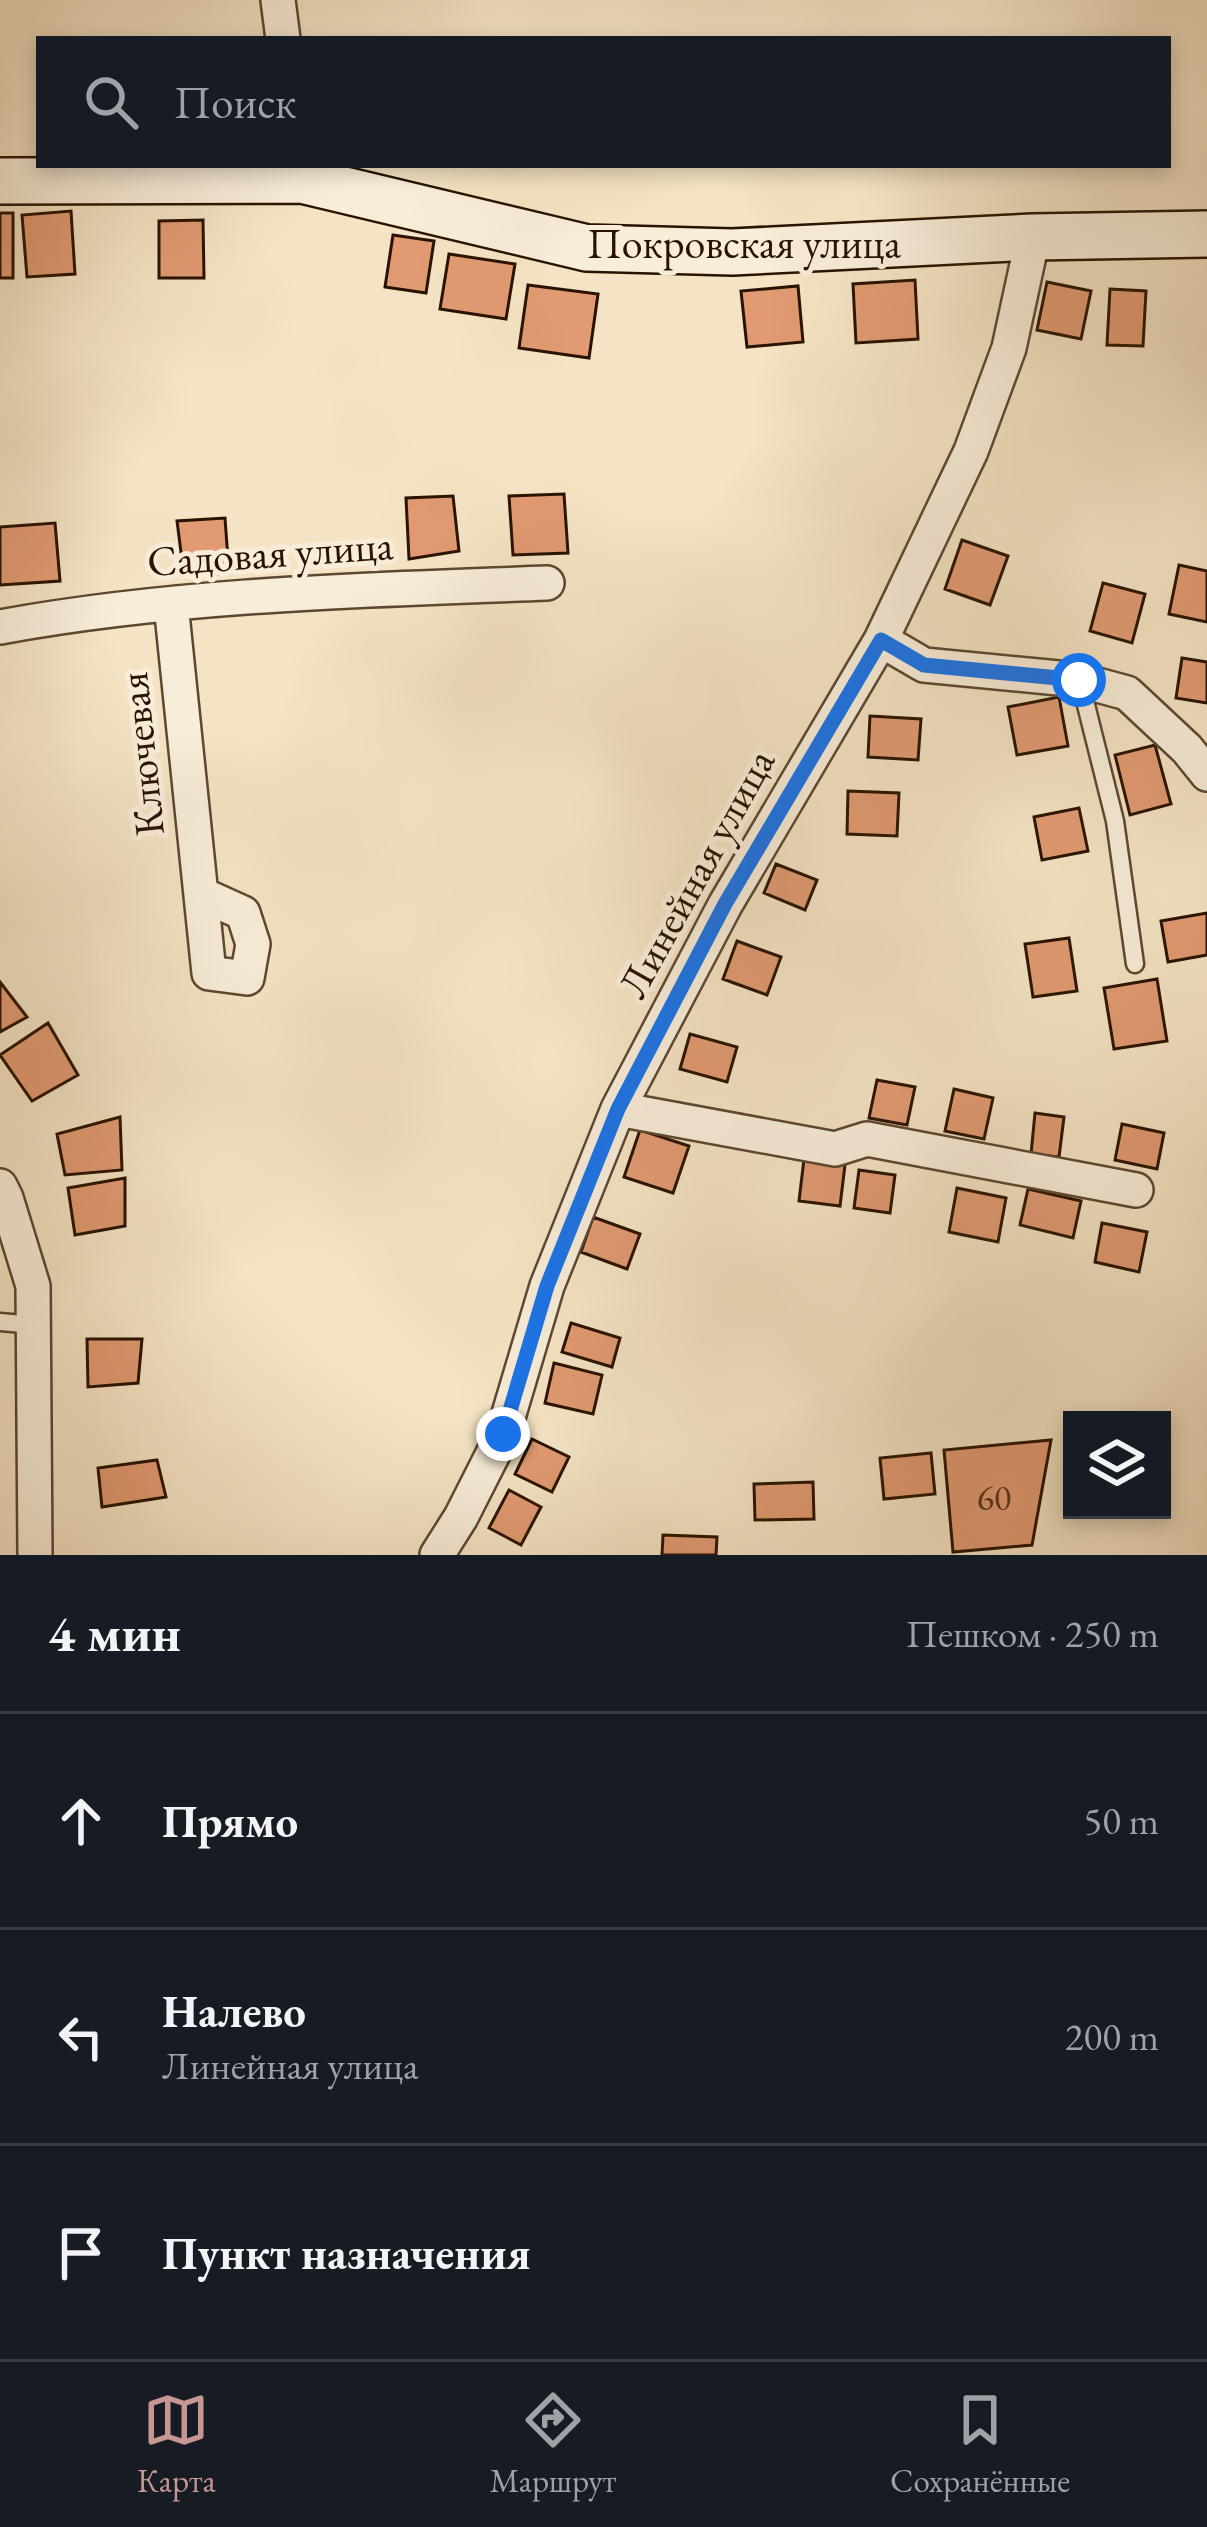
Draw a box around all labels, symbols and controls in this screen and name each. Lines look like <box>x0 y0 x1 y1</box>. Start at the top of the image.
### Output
search box <box>36 36 1171 168</box>
icon: search <box>78 69 144 135</box>
text: Поиск <box>174 73 296 131</box>
street label: Покровская улица <box>587 216 901 271</box>
street label: Садовая улица <box>145 517 395 589</box>
route start <box>1052 653 1106 707</box>
street label: Ключевая <box>105 669 177 839</box>
street label: Линейная улица <box>605 739 787 1007</box>
route end <box>476 1407 530 1461</box>
map controls <box>1063 1411 1171 1519</box>
button: layers <box>1063 1411 1171 1519</box>
house number: 60 <box>977 1474 1011 1521</box>
text: 4 мин <box>48 1600 181 1666</box>
text: Пешком · 250 m <box>906 1608 1159 1659</box>
icon: ahead <box>48 1788 114 1854</box>
text: Прямо <box>162 1792 298 1850</box>
text: 50 m <box>1083 1795 1159 1846</box>
text: Налево <box>162 1982 306 2040</box>
icon: left <box>48 2004 114 2070</box>
text: 200 m <box>1065 2011 1159 2062</box>
text: Линейная улица <box>162 2040 419 2091</box>
icon: arrive <box>48 2220 114 2286</box>
text: Пункт назначения <box>162 2224 531 2282</box>
tab: Карта <box>137 2387 216 2502</box>
tab: Маршрут <box>490 2387 616 2502</box>
tab: Сохранённые <box>890 2387 1070 2502</box>

